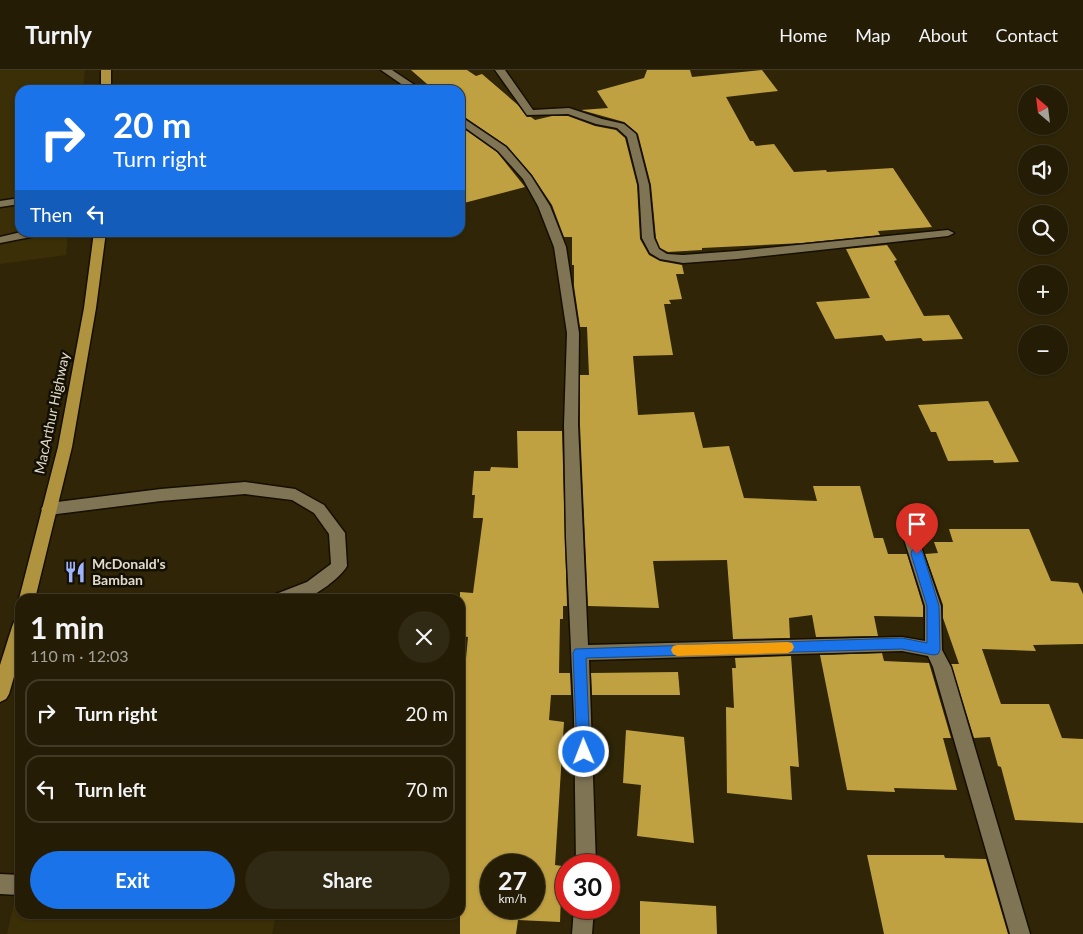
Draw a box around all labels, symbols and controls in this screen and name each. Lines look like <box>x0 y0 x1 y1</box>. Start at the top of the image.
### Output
text: Turnly <box>25 20 92 49</box>
text: Home <box>779 24 827 46</box>
text: Map <box>855 24 891 46</box>
text: About <box>919 24 968 46</box>
text: Contact <box>996 24 1058 46</box>
north arrow <box>1018 85 1068 135</box>
map controls <box>1018 85 1068 375</box>
text: 20 m <box>113 103 191 145</box>
icon: right <box>30 105 95 170</box>
text: Turn right <box>113 145 207 172</box>
button: sound <box>1018 145 1068 195</box>
icon: left <box>82 200 110 228</box>
text: Then <box>30 203 72 226</box>
button: search <box>1018 205 1068 255</box>
button: + <box>1018 265 1068 315</box>
button: − <box>1018 325 1068 375</box>
street label: MacArthur Highway <box>30 350 73 475</box>
pin <box>896 503 938 554</box>
icon: arrive <box>903 510 931 538</box>
place label: McDonald's Bamban <box>92 555 166 588</box>
restaurant icon: McDonald's Bamban <box>62 559 88 585</box>
text: 1 min <box>30 609 104 645</box>
button: close <box>398 611 450 663</box>
text: 110 m · 12:03 <box>30 646 129 665</box>
icon: right <box>32 699 60 727</box>
text: Turn right <box>75 702 157 725</box>
text: 20 m <box>405 702 448 725</box>
position arrow <box>557 725 609 777</box>
icon: left <box>32 775 60 803</box>
text: Turn left <box>75 778 146 801</box>
text: 70 m <box>405 778 448 801</box>
button: Exit <box>30 851 235 909</box>
button: Share <box>245 851 450 909</box>
speed limit sign: 30 <box>555 854 620 919</box>
text: 27 <box>498 865 527 895</box>
text: km/h <box>498 891 527 906</box>

